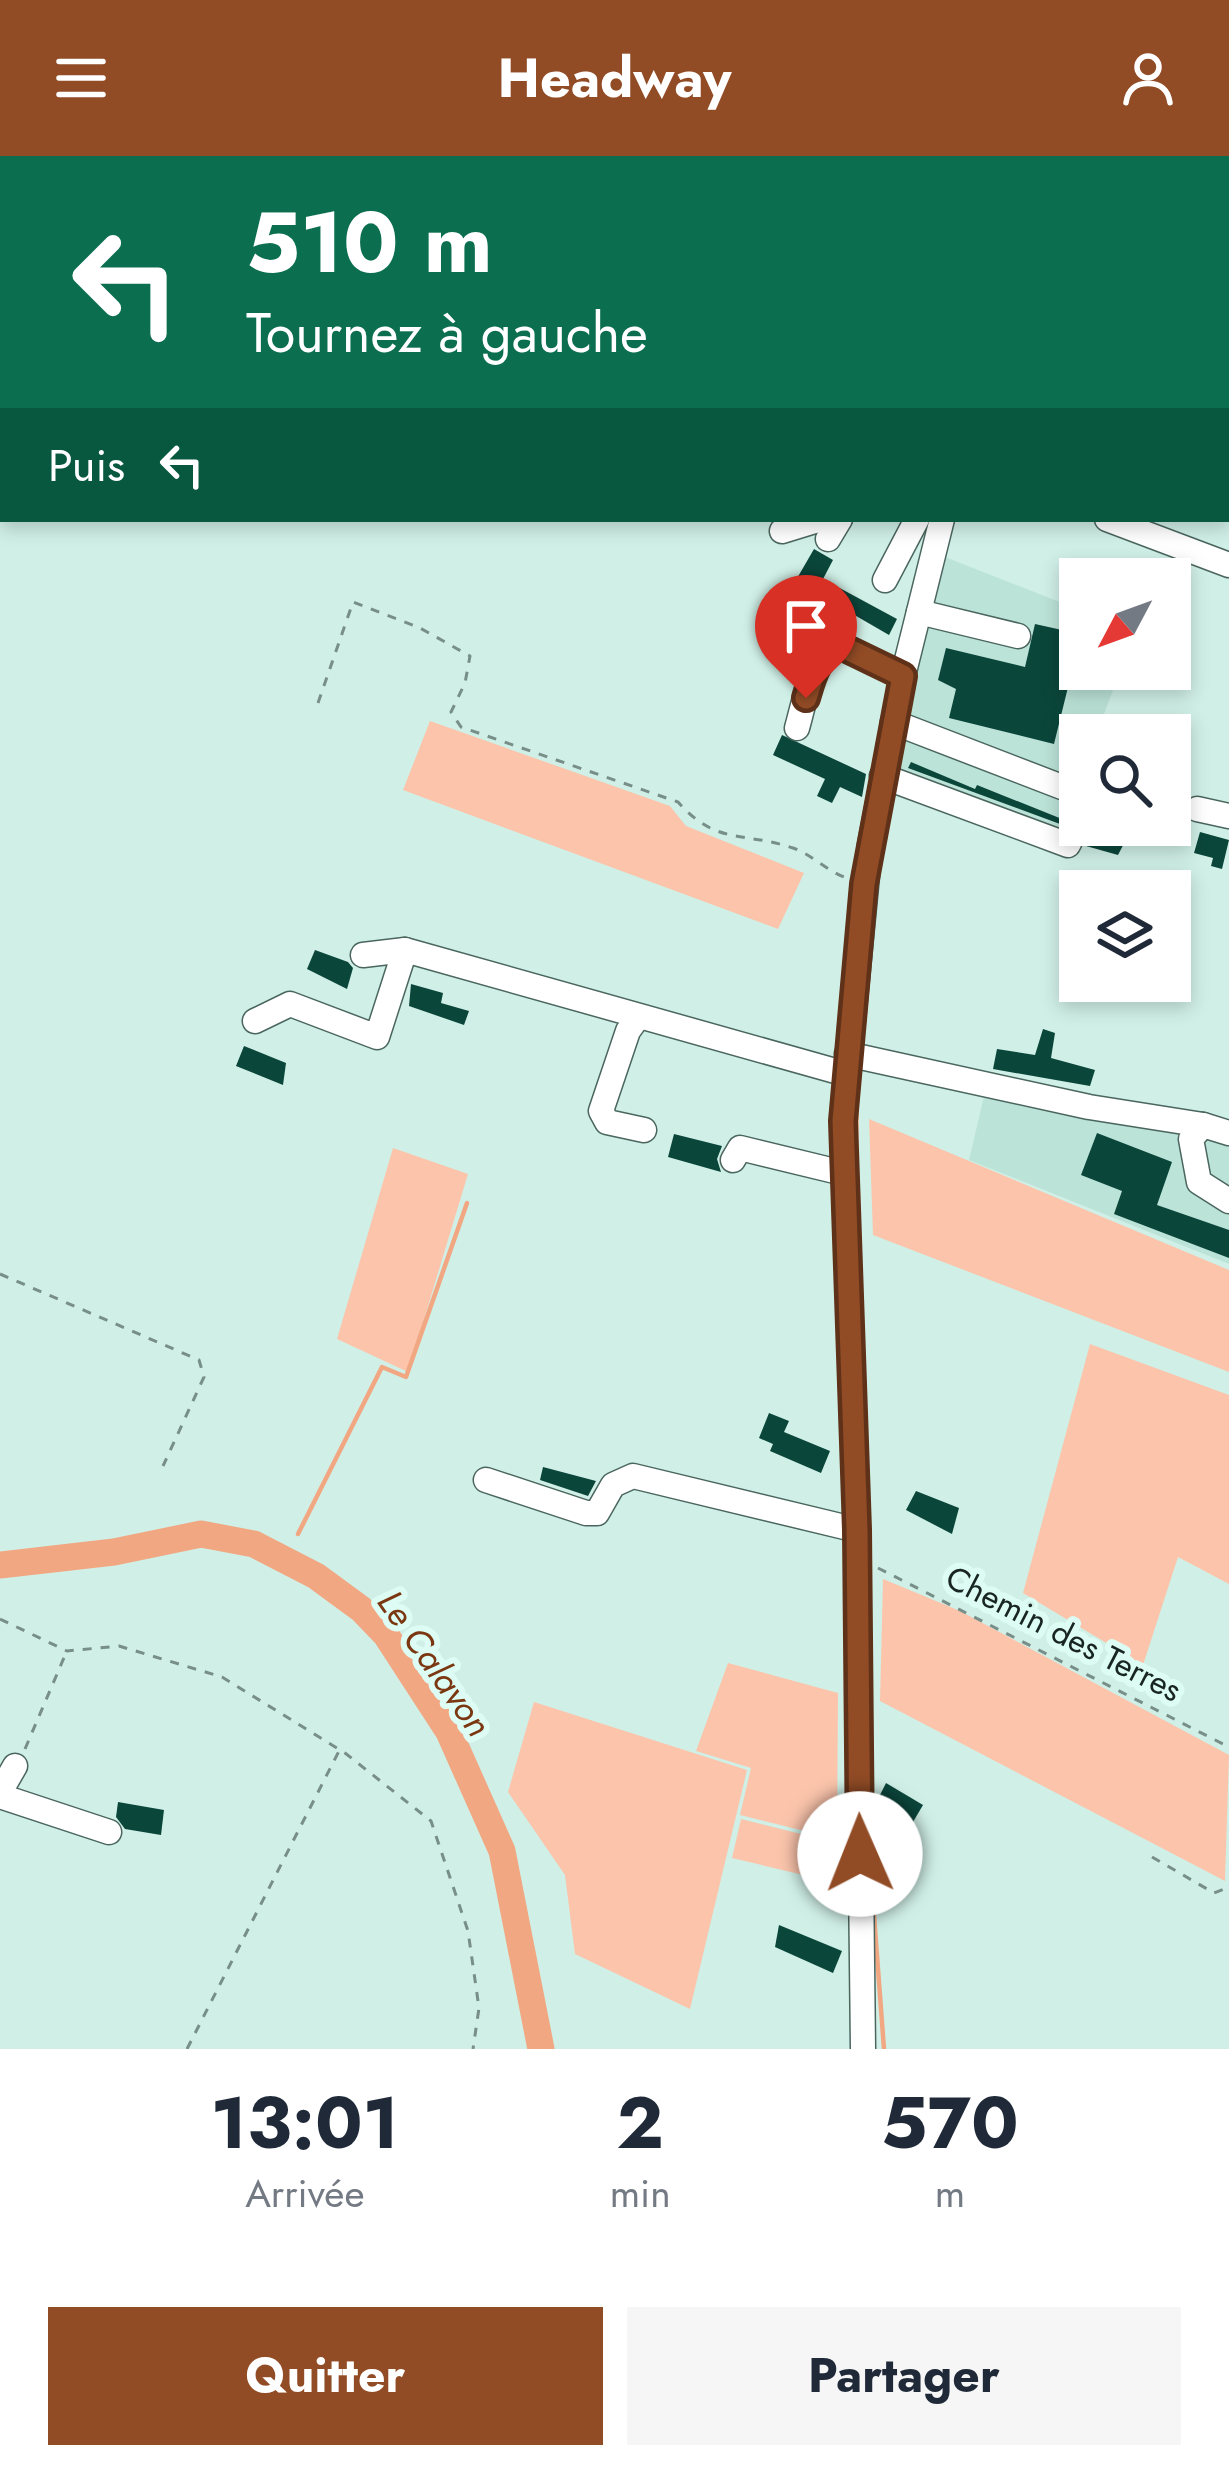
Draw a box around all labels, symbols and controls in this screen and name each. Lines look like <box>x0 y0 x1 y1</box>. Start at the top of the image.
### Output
text: Headway <box>498 39 731 117</box>
icon: menu <box>48 45 114 111</box>
icon: person <box>1115 45 1181 111</box>
text: 510 m <box>246 182 493 304</box>
icon: left <box>48 204 204 360</box>
text: Tournez à gauche <box>246 294 648 372</box>
icon: left <box>149 432 215 498</box>
text: Puis <box>48 433 125 498</box>
north arrow <box>1059 558 1191 690</box>
map controls <box>1059 558 1191 1002</box>
pin <box>755 575 857 698</box>
icon: arrive <box>773 593 839 659</box>
button: search <box>1059 714 1191 846</box>
button: layers <box>1059 870 1191 1002</box>
street label: Chemin des Terres <box>938 1554 1190 1713</box>
water label: Le Calavon <box>365 1579 505 1747</box>
position arrow <box>797 1791 923 1917</box>
text: 13:01 <box>210 2071 399 2175</box>
text: 2 <box>617 2071 664 2175</box>
text: 570 <box>881 2071 1019 2175</box>
text: Arrivée <box>245 2165 365 2222</box>
text: min <box>610 2165 671 2222</box>
text: m <box>935 2165 965 2222</box>
button: Quitter <box>48 2307 603 2445</box>
button: Partager <box>627 2307 1181 2445</box>

